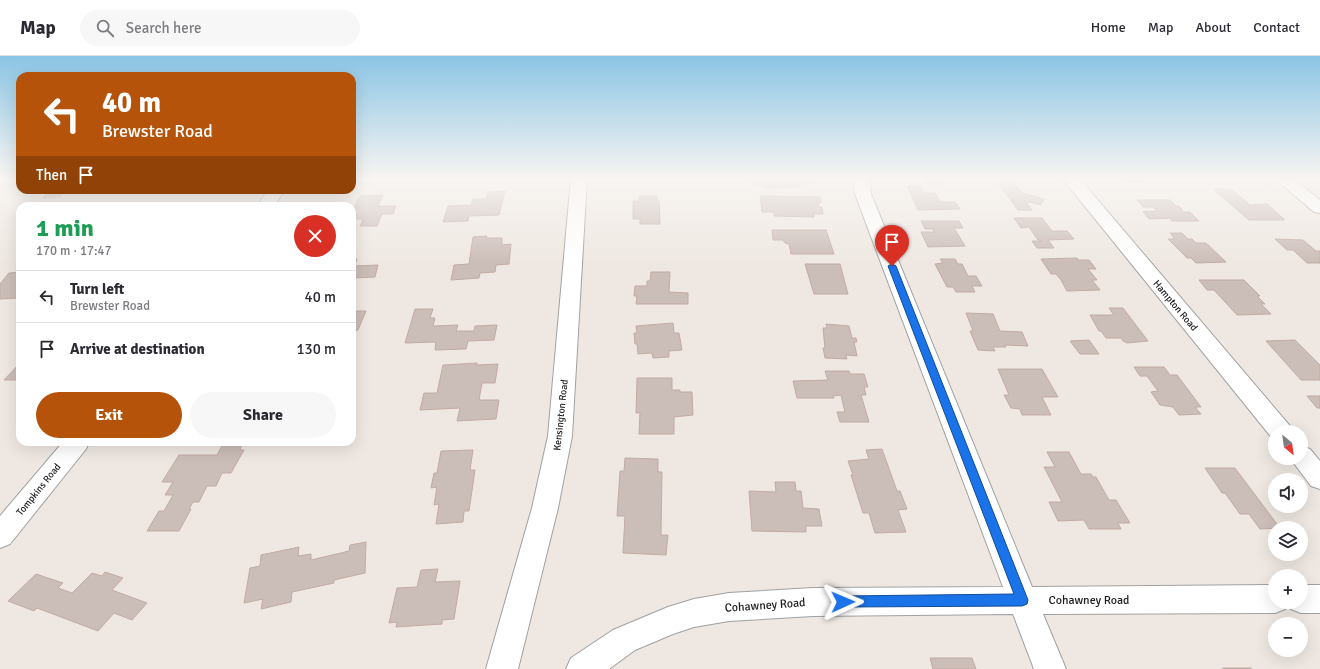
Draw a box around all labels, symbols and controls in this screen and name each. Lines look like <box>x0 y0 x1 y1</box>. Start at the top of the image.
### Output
search box <box>80 10 360 46</box>
text: Map <box>20 16 56 40</box>
icon: search <box>94 17 116 39</box>
text: Search here <box>126 19 201 37</box>
text: Home <box>1091 19 1126 36</box>
text: Map <box>1148 19 1173 36</box>
text: About <box>1195 19 1231 36</box>
text: Contact <box>1253 19 1300 36</box>
text: 40 m <box>102 86 161 120</box>
icon: left <box>36 88 88 140</box>
text: Brewster Road <box>102 120 213 142</box>
icon: arrive <box>75 164 97 186</box>
text: Then <box>36 166 67 184</box>
text: 1 min <box>36 213 94 243</box>
button: close <box>294 215 336 257</box>
pin <box>875 225 909 266</box>
icon: arrive <box>881 231 903 253</box>
text: 170 m · 17:47 <box>36 243 112 259</box>
street label: Hampton Road <box>1150 278 1200 334</box>
text: Turn left <box>70 280 124 298</box>
icon: left <box>36 286 58 308</box>
text: 40 m <box>305 288 336 306</box>
text: Brewster Road <box>70 298 150 314</box>
icon: arrive <box>36 338 58 360</box>
text: Arrive at destination <box>70 340 205 358</box>
text: 130 m <box>296 340 336 358</box>
street label: Kensington Road <box>551 379 571 451</box>
button: Exit <box>36 392 182 438</box>
button: Share <box>190 392 336 438</box>
north arrow <box>1268 425 1308 465</box>
map controls <box>1268 425 1308 657</box>
street label: Tompkins Road <box>14 461 63 518</box>
button: sound <box>1268 473 1308 513</box>
button: layers <box>1268 521 1308 561</box>
button: + <box>1268 569 1308 609</box>
position arrow <box>822 581 864 623</box>
street label: Cohawney Road <box>1049 593 1129 608</box>
street label: Cohawney Road <box>724 595 806 616</box>
button: − <box>1268 617 1308 657</box>

